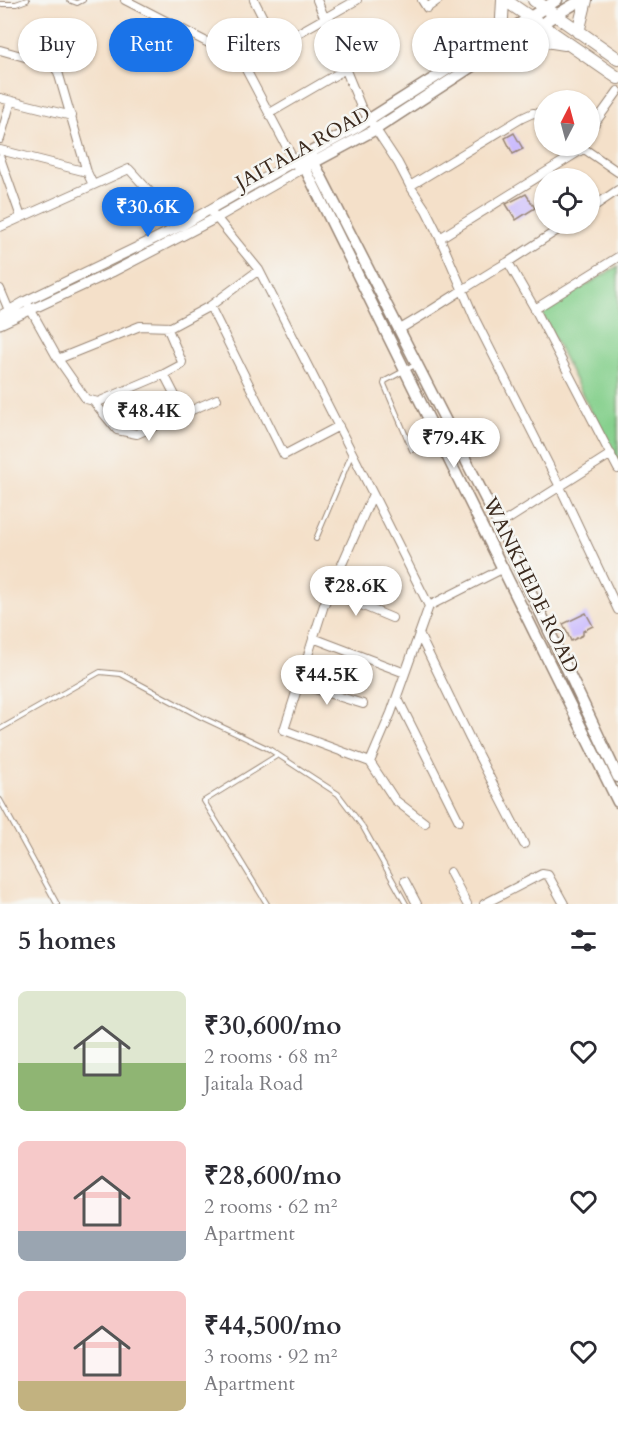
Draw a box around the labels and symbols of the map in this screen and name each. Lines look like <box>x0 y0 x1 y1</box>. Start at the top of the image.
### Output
north arrow <box>534 90 600 156</box>
street label: JAITALA ROAD <box>228 100 375 198</box>
pin: ₹30.6K <box>99 187 197 238</box>
pin: ₹48.4K <box>100 391 198 442</box>
pin: ₹79.4K <box>405 418 503 469</box>
street label: WANKHEDE ROAD <box>476 491 585 678</box>
pin: ₹28.6K <box>307 566 405 617</box>
pin: ₹44.5K <box>278 655 376 706</box>

